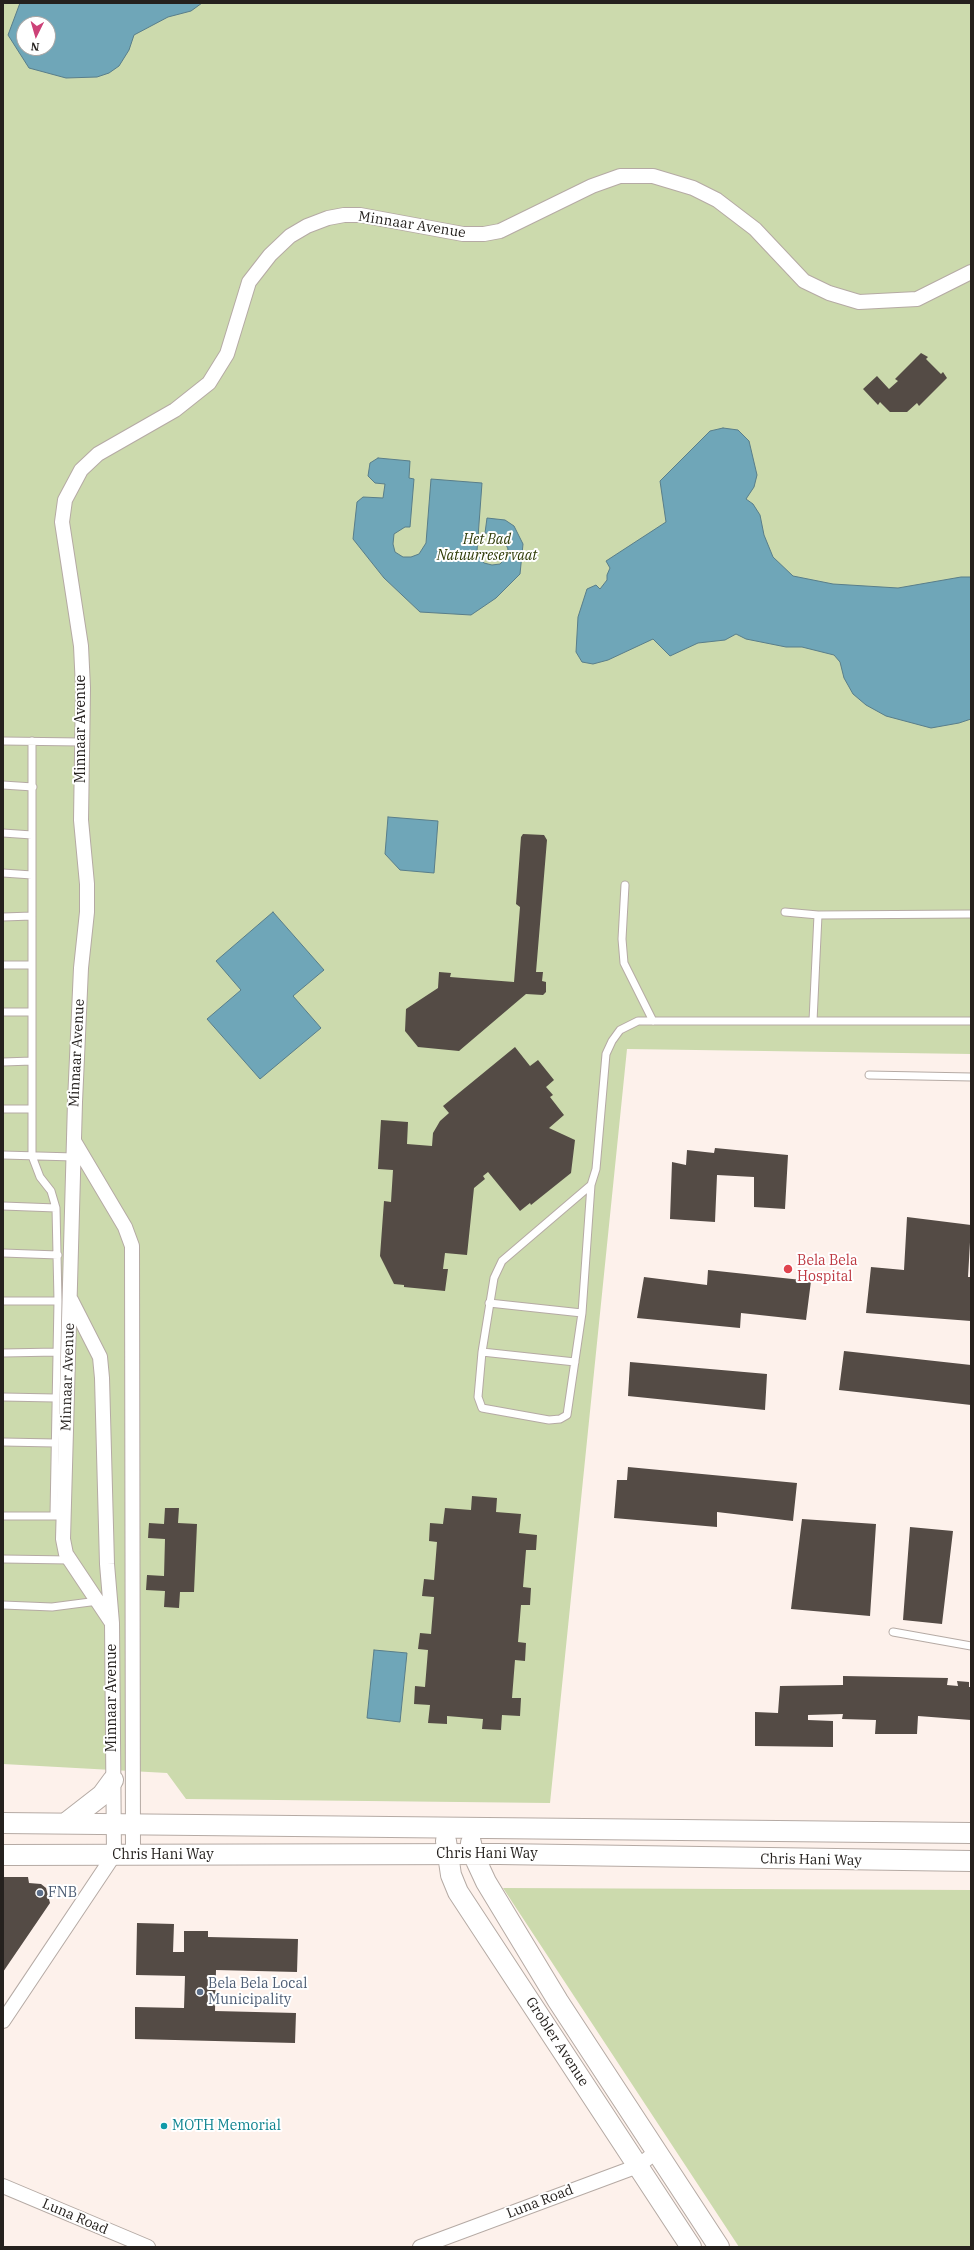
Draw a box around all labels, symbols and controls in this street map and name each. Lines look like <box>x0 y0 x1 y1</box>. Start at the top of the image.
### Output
north arrow <box>16 16 56 56</box>
text: N <box>30 40 40 54</box>
street label: Minnaar Avenue <box>357 208 467 242</box>
park label: Het Bad Natuurreservaat <box>437 532 537 564</box>
street label: Minnaar Avenue <box>73 675 89 783</box>
street label: Minnaar Avenue <box>66 998 88 1108</box>
place label: Bela Bela Hospital <box>797 1253 858 1286</box>
marker: Bela Bela Hospital <box>782 1263 794 1275</box>
street label: Minnaar Avenue <box>58 1323 78 1431</box>
street label: Minnaar Avenue <box>104 1644 120 1752</box>
street label: Chris Hani Way <box>436 1846 538 1862</box>
street label: Chris Hani Way <box>112 1847 214 1863</box>
street label: Chris Hani Way <box>760 1851 862 1869</box>
place label: FNB <box>48 1885 77 1901</box>
marker: FNB <box>35 1888 45 1898</box>
place label: Bela Bela Local Municipality <box>208 1976 307 2008</box>
marker: Bela Bela Local Municipality <box>195 1987 205 1997</box>
street label: Grobler Avenue <box>522 1994 592 2090</box>
place label: MOTH Memorial <box>172 2118 281 2134</box>
marker: MOTH Memorial <box>159 2121 169 2131</box>
street label: Luna Road <box>504 2182 576 2222</box>
street label: Luna Road <box>39 2196 111 2238</box>

